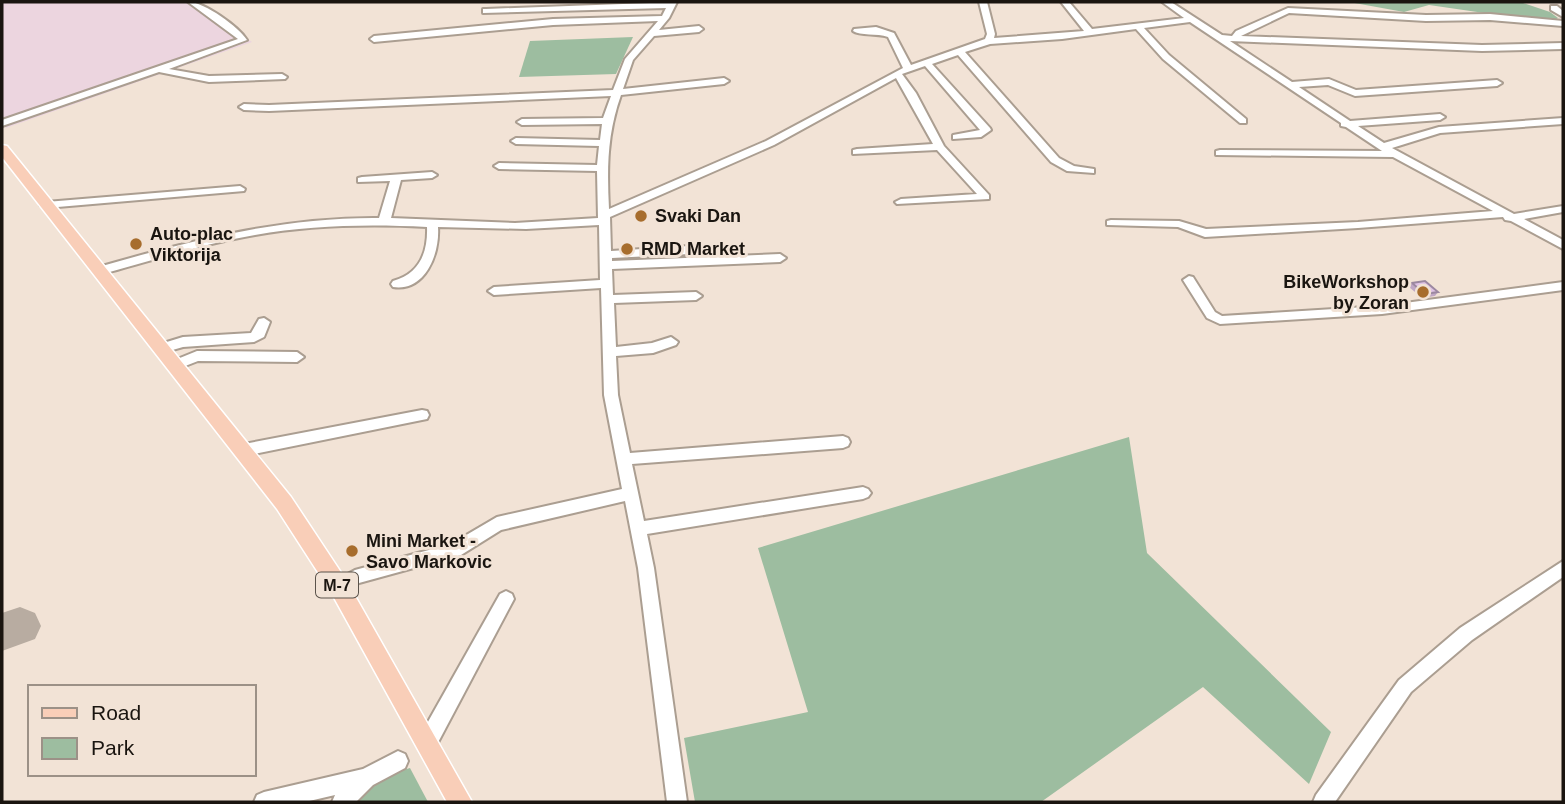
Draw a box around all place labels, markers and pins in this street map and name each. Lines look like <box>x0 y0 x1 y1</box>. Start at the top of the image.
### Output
place label: Svaki Dan <box>655 206 741 226</box>
marker: Svaki Dan <box>633 208 649 224</box>
place label: Auto-plac Viktorija <box>150 224 233 265</box>
marker: Auto-plac Viktorija <box>128 236 144 252</box>
place label: RMD Market <box>641 239 745 259</box>
marker: RMD Market <box>619 241 635 257</box>
place label: BikeWorkshop by Zoran <box>1283 272 1409 313</box>
marker: BikeWorkshop by Zoran <box>1415 284 1431 300</box>
place label: Mini Market - Savo Markovic <box>366 531 492 572</box>
marker: Mini Market - Savo Markovic <box>344 543 360 559</box>

